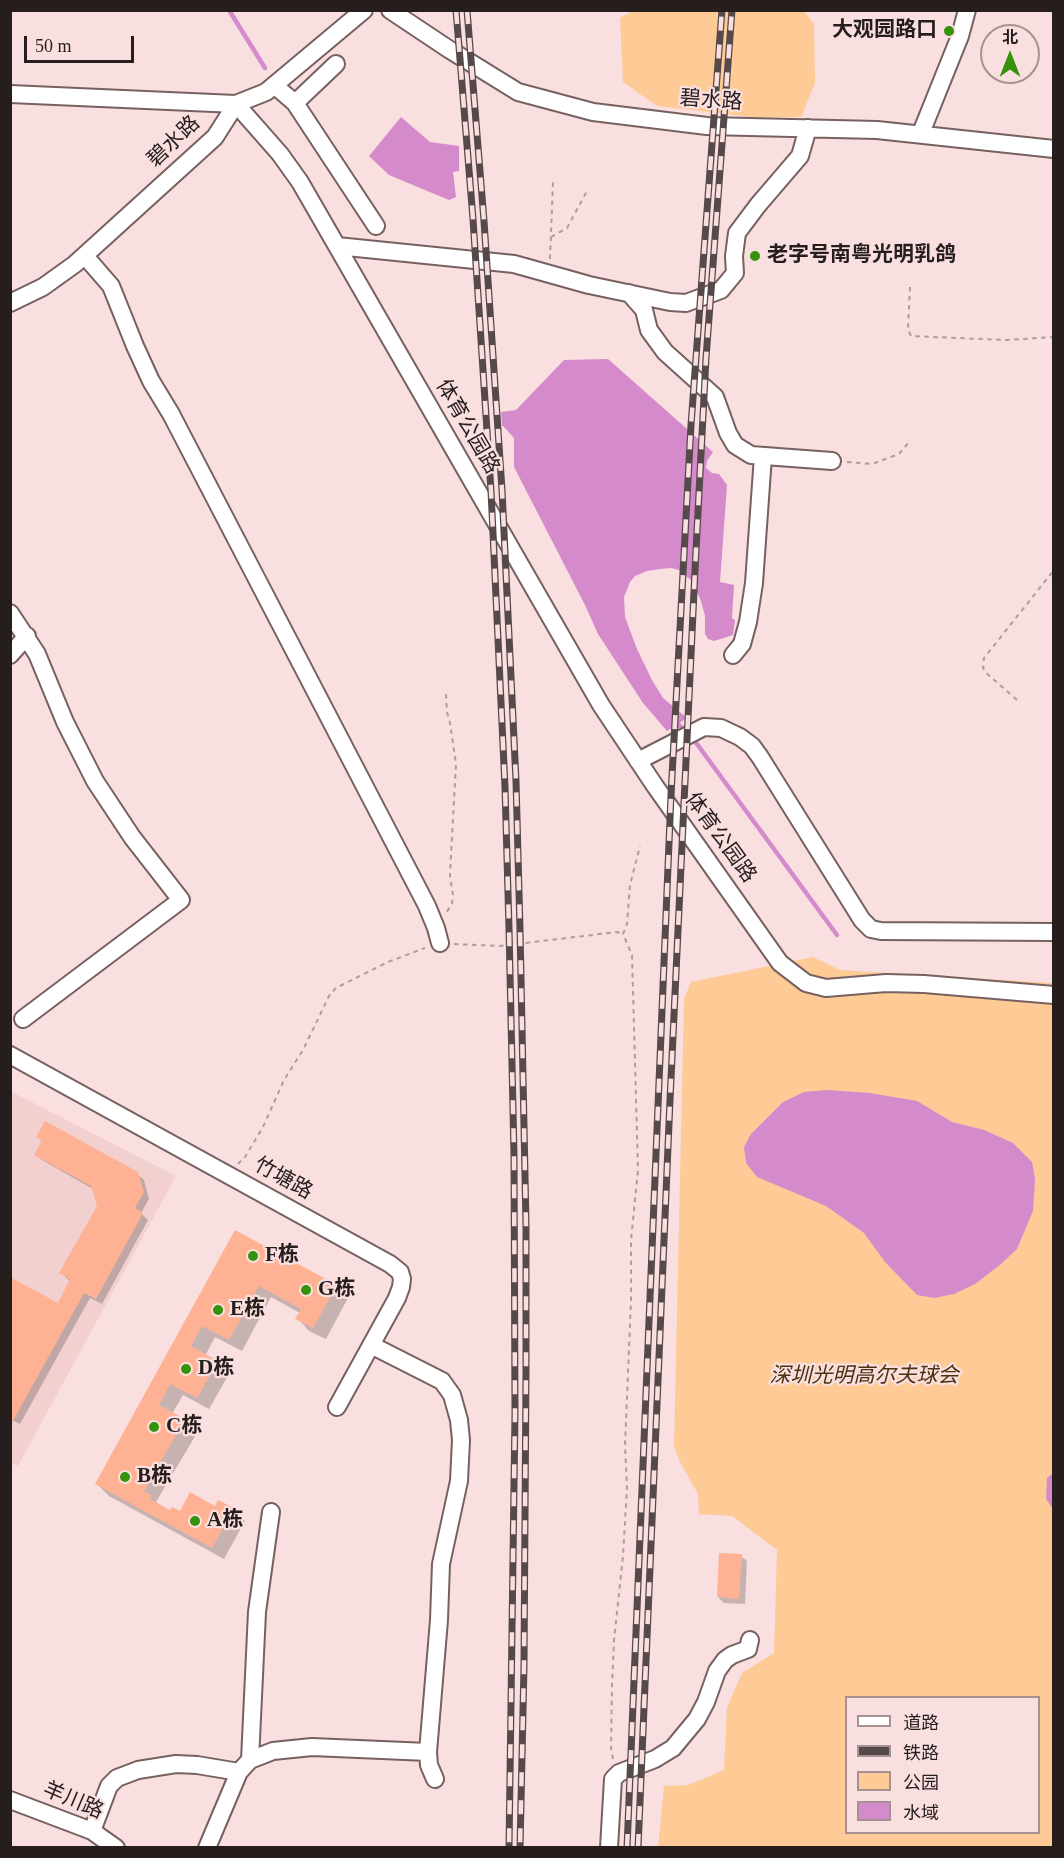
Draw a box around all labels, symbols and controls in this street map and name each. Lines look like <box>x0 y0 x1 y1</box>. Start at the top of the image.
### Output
place label: 大观园路口 <box>832 18 937 44</box>
scale bar <box>27 24 136 62</box>
marker: 大观园路口 <box>942 24 956 38</box>
north arrow <box>980 24 1040 84</box>
text: 北 <box>1002 29 1018 46</box>
text: 50 m <box>35 36 72 56</box>
street label: 碧水路 <box>679 86 743 116</box>
street label: 碧水路 <box>143 111 205 173</box>
place label: 老字号南粤光明乳鸽 <box>767 243 956 269</box>
marker: 老字号南粤光明乳鸽 <box>748 249 762 263</box>
street label: 体育公园路 <box>430 375 504 479</box>
street label: 体育公园路 <box>679 788 761 888</box>
street label: 竹塘路 <box>249 1153 317 1205</box>
place label: F栋 <box>265 1243 299 1269</box>
marker: F栋 <box>246 1249 260 1263</box>
place label: G栋 <box>318 1277 355 1303</box>
marker: G栋 <box>299 1283 313 1297</box>
place label: E栋 <box>230 1297 265 1323</box>
marker: E栋 <box>211 1303 225 1317</box>
place label: D栋 <box>198 1356 234 1382</box>
marker: D栋 <box>179 1362 193 1376</box>
park label: 深圳光明高尔夫球会 <box>770 1363 958 1389</box>
place label: C栋 <box>166 1414 202 1440</box>
marker: C栋 <box>147 1420 161 1434</box>
place label: B栋 <box>137 1464 172 1490</box>
marker: B栋 <box>118 1470 132 1484</box>
place label: A栋 <box>207 1508 243 1534</box>
marker: A栋 <box>188 1514 202 1528</box>
legend <box>845 1696 1040 1834</box>
text: 道路 <box>903 1713 939 1733</box>
text: 铁路 <box>903 1743 939 1763</box>
text: 公园 <box>903 1773 939 1793</box>
street label: 羊川路 <box>39 1777 107 1825</box>
text: 水域 <box>903 1803 939 1823</box>

